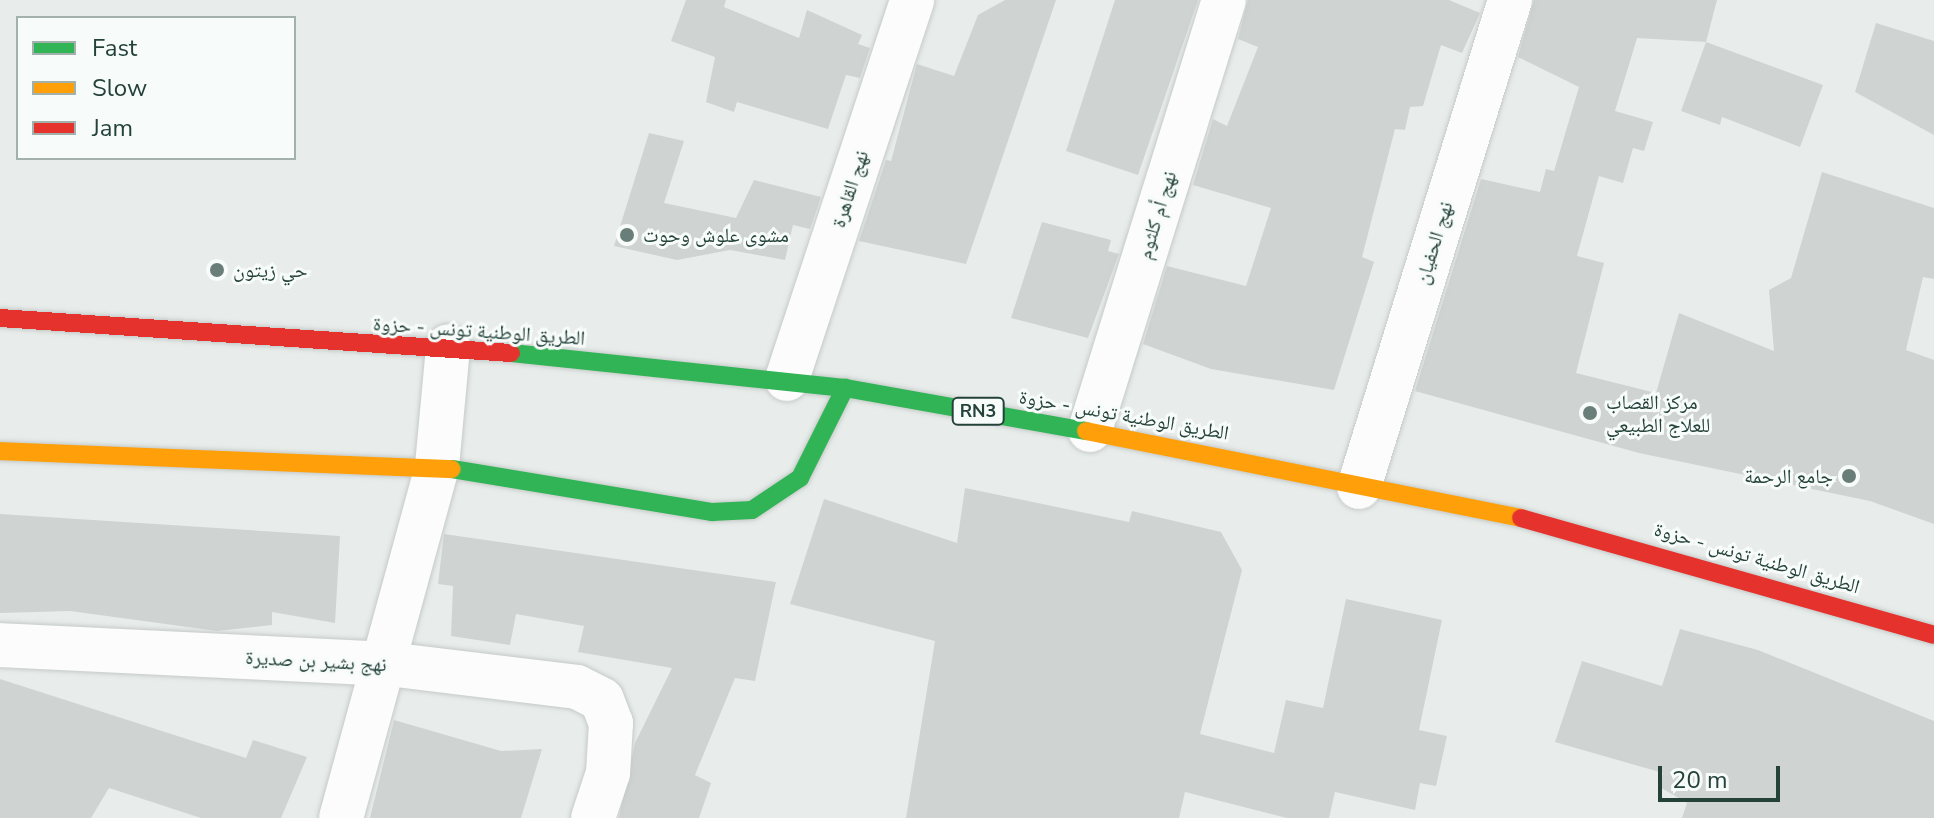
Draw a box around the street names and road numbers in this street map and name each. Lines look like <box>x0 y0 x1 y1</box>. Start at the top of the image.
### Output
street label: نهج القاهرة <box>826 147 874 231</box>
street label: نهج أم كلثوم <box>1132 168 1182 262</box>
street label: نهج الحفيان <box>1410 199 1458 287</box>
street label: الطريق الوطنية تونس - حزوة <box>372 312 586 350</box>
street label: الطريق الوطنية تونس - حزوة <box>1017 385 1231 445</box>
road number: RN3 <box>950 397 1006 425</box>
street label: الطريق الوطنية تونس - حزوة <box>1652 517 1862 599</box>
street label: نهج بشير بن صديرة <box>245 645 387 677</box>

